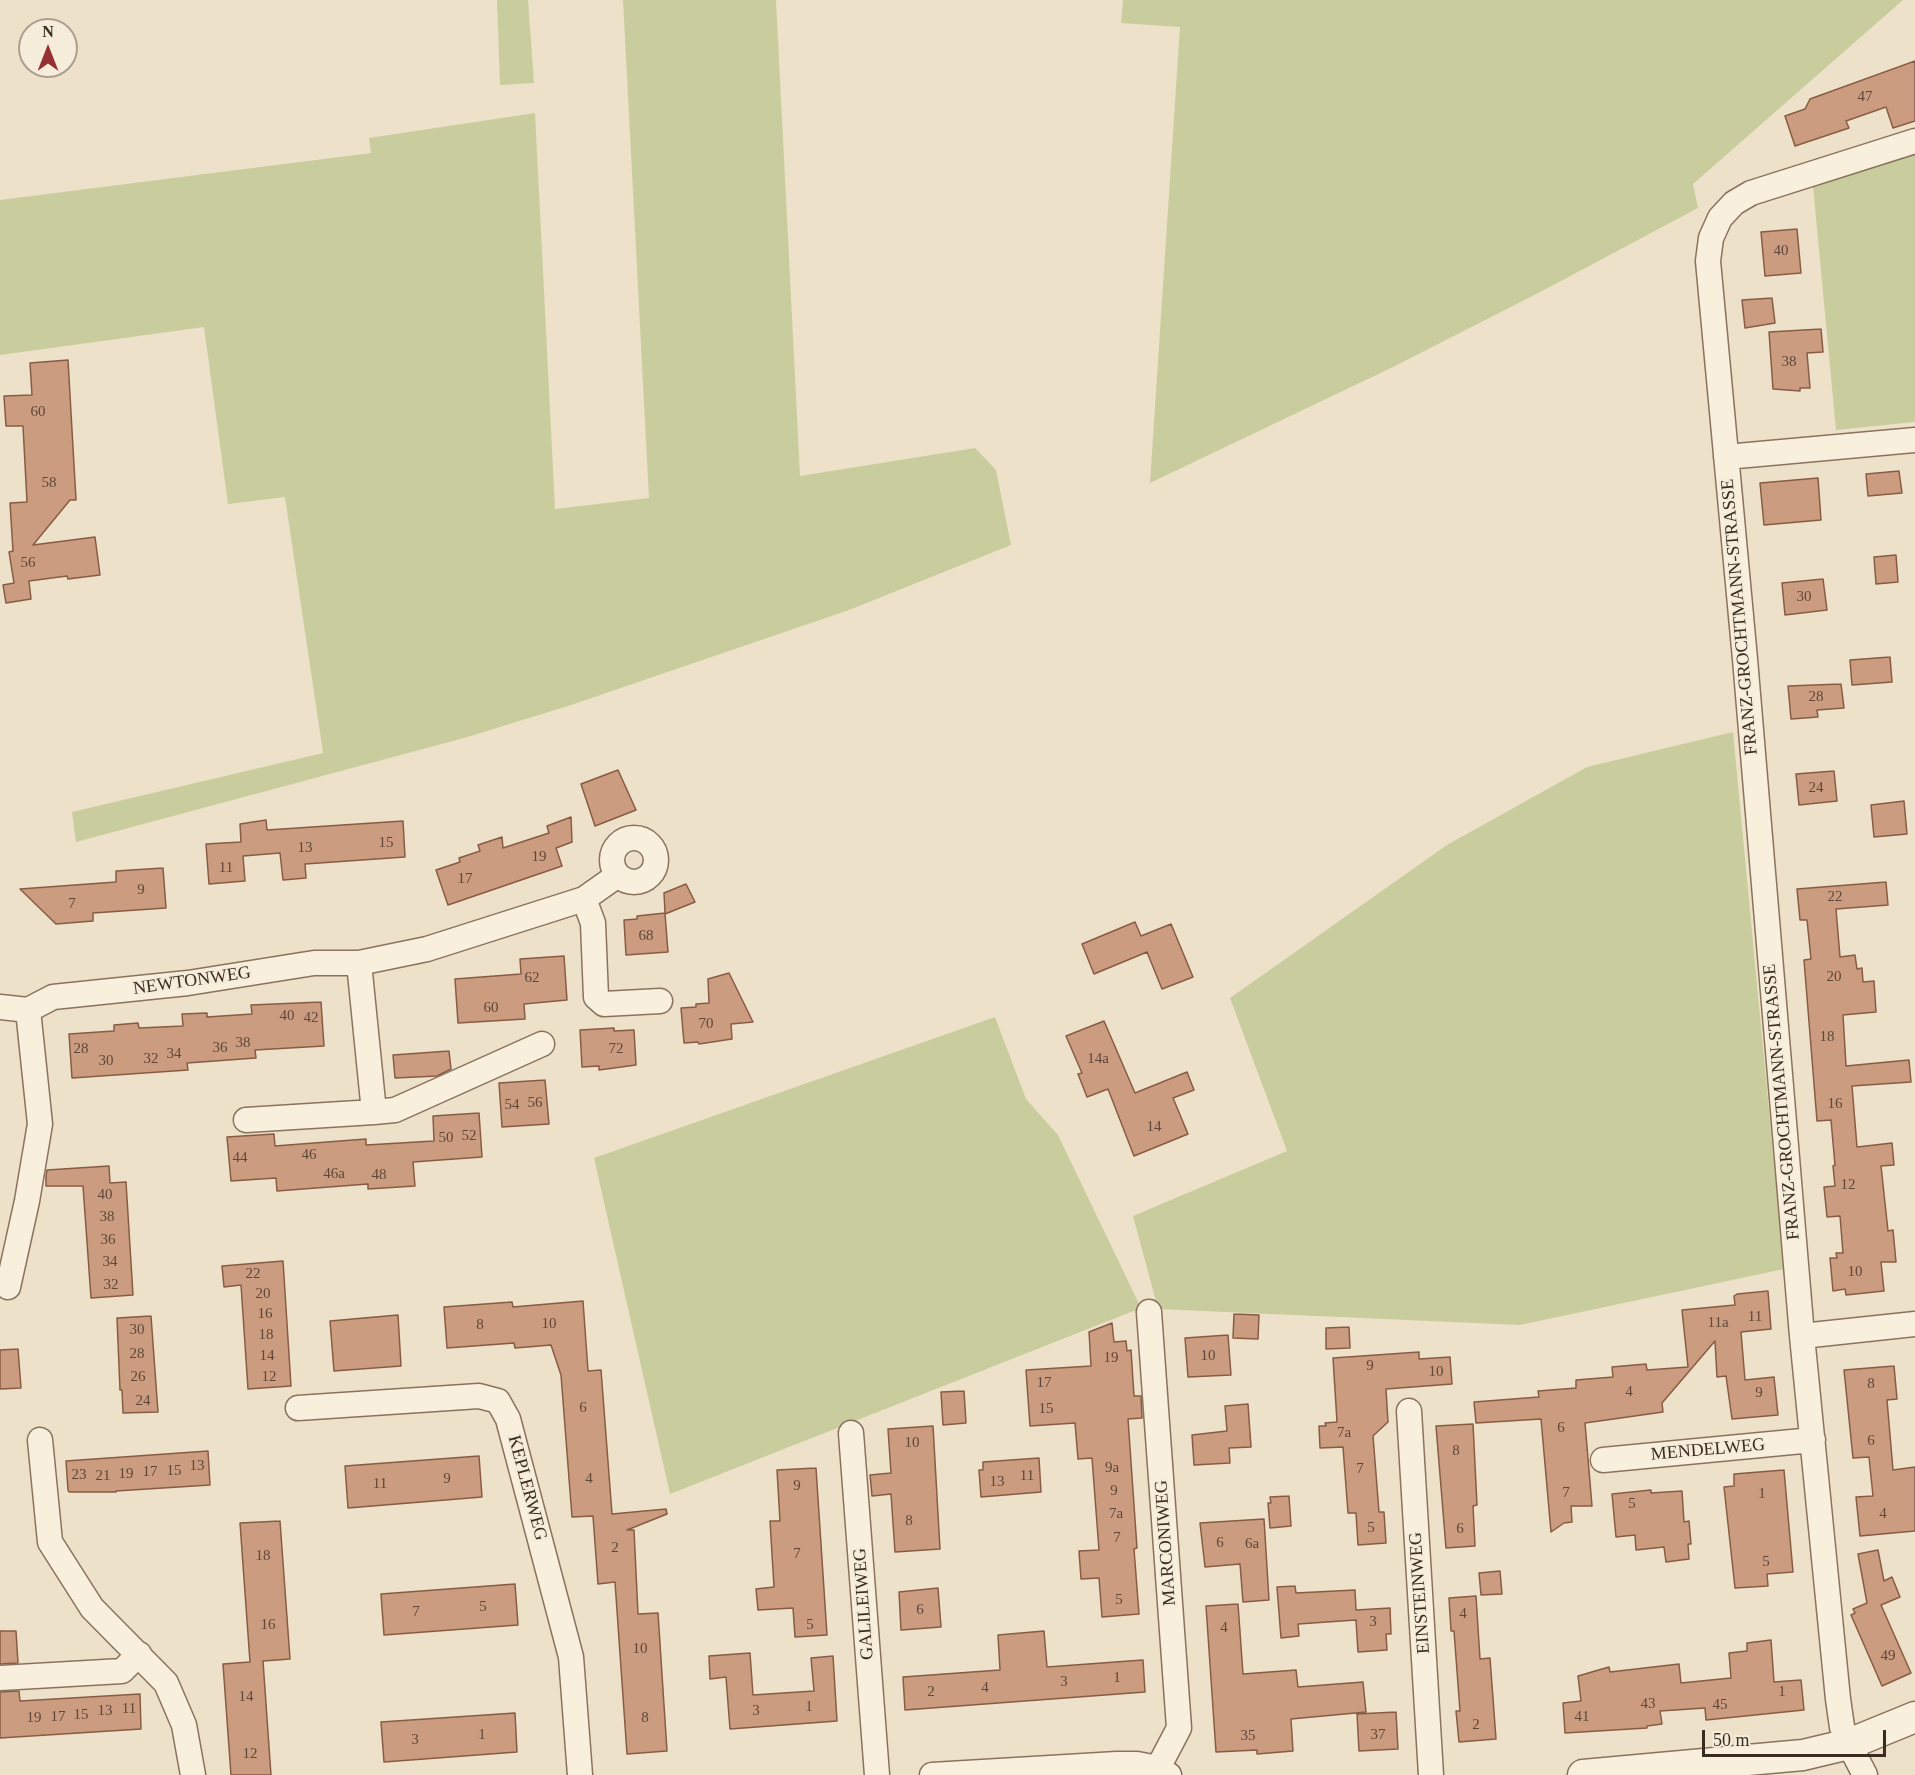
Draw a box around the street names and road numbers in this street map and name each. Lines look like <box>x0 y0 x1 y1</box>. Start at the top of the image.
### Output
street label: FRANZ-GROCHTMANN-STRASSE <box>1717 478 1763 756</box>
street label: NEWTONWEG <box>132 962 252 1000</box>
street label: FRANZ-GROCHTMANN-STRASSE <box>1759 963 1805 1241</box>
street label: KEPLERWEG <box>503 1433 551 1543</box>
street label: MENDELWEG <box>1650 1434 1766 1466</box>
street label: MARCONIWEG <box>1151 1479 1181 1607</box>
street label: EINSTEINWEG <box>1405 1531 1435 1655</box>
street label: GALILEIWEG <box>849 1547 879 1661</box>

